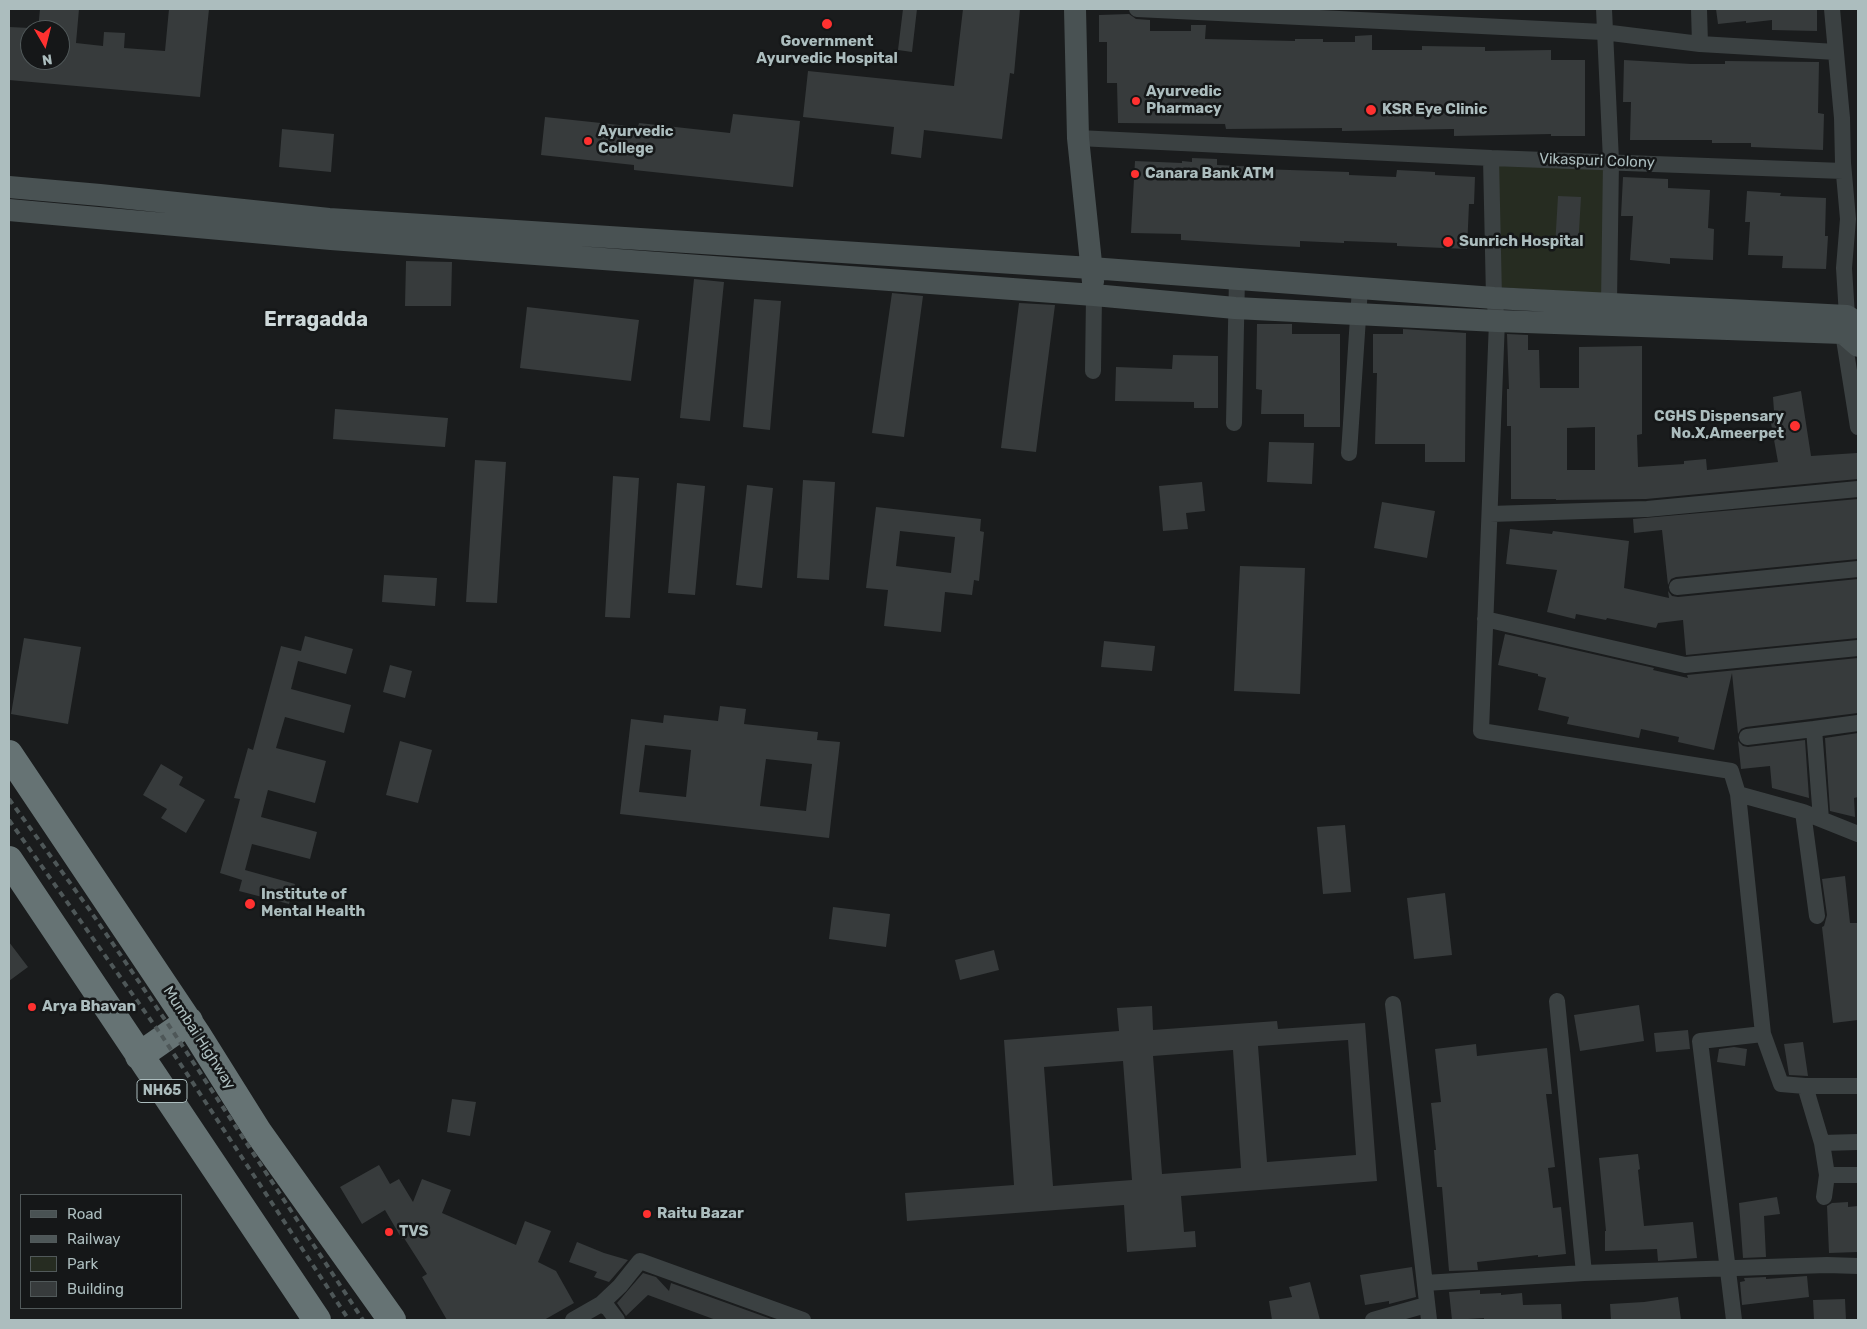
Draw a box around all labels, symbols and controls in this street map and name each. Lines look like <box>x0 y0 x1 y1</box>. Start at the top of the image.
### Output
marker: Government Ayurvedic Hospital <box>820 17 834 31</box>
north arrow <box>20 20 70 70</box>
place label: Government Ayurvedic Hospital <box>756 33 898 68</box>
text: N <box>41 50 53 68</box>
place label: Ayurvedic Pharmacy <box>1146 83 1222 118</box>
marker: Ayurvedic Pharmacy <box>1130 95 1142 107</box>
place label: KSR Eye Clinic <box>1382 101 1487 119</box>
marker: KSR Eye Clinic <box>1364 103 1378 117</box>
place label: Ayurvedic College <box>598 123 674 158</box>
marker: Ayurvedic College <box>582 135 594 147</box>
street label: Vikaspuri Colony <box>1539 150 1655 172</box>
place label: Canara Bank ATM <box>1145 165 1274 183</box>
marker: Canara Bank ATM <box>1129 168 1141 180</box>
place label: Sunrich Hospital <box>1459 233 1584 251</box>
marker: Sunrich Hospital <box>1441 235 1455 249</box>
district label: Erragadda <box>264 308 368 332</box>
place label: CGHS Dispensary No.X,Ameerpet <box>1654 408 1784 443</box>
marker: CGHS Dispensary No.X,Ameerpet <box>1788 419 1802 433</box>
place label: Institute of Mental Health <box>261 886 365 921</box>
marker: Institute of Mental Health <box>243 897 257 911</box>
street label: Mumbai Highway <box>159 983 239 1093</box>
place label: Arya Bhavan <box>42 998 136 1016</box>
marker: Arya Bhavan <box>26 1001 38 1013</box>
road number: NH65 <box>137 1080 187 1102</box>
legend <box>20 1194 182 1309</box>
text: Road <box>67 1205 103 1223</box>
place label: Raitu Bazar <box>657 1205 744 1223</box>
marker: Raitu Bazar <box>641 1208 653 1220</box>
place label: TVS <box>399 1223 428 1241</box>
marker: TVS <box>383 1226 395 1238</box>
text: Railway <box>67 1230 121 1248</box>
text: Park <box>67 1255 98 1273</box>
text: Building <box>67 1280 124 1298</box>

